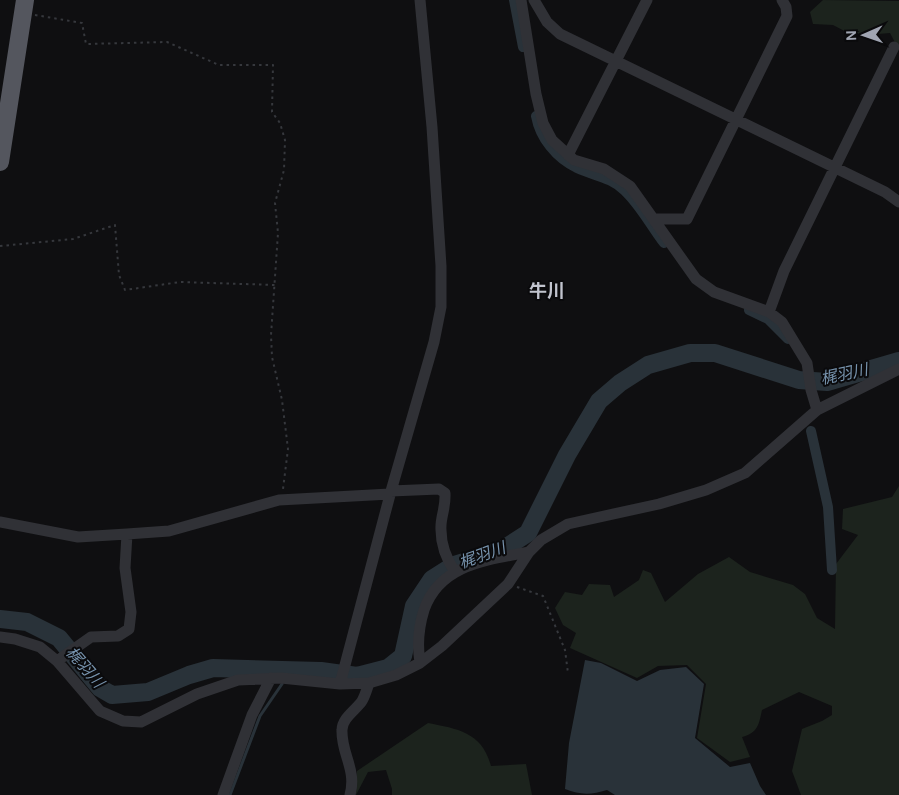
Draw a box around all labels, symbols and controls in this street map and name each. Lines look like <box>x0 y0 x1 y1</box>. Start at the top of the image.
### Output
north arrow <box>839 10 889 60</box>
text: N <box>842 30 860 41</box>
district label: 牛川 <box>529 279 565 303</box>
water label: 梶羽川 <box>818 358 872 389</box>
water label: 梶羽川 <box>456 536 510 573</box>
water label: 梶羽川 <box>61 642 110 694</box>

